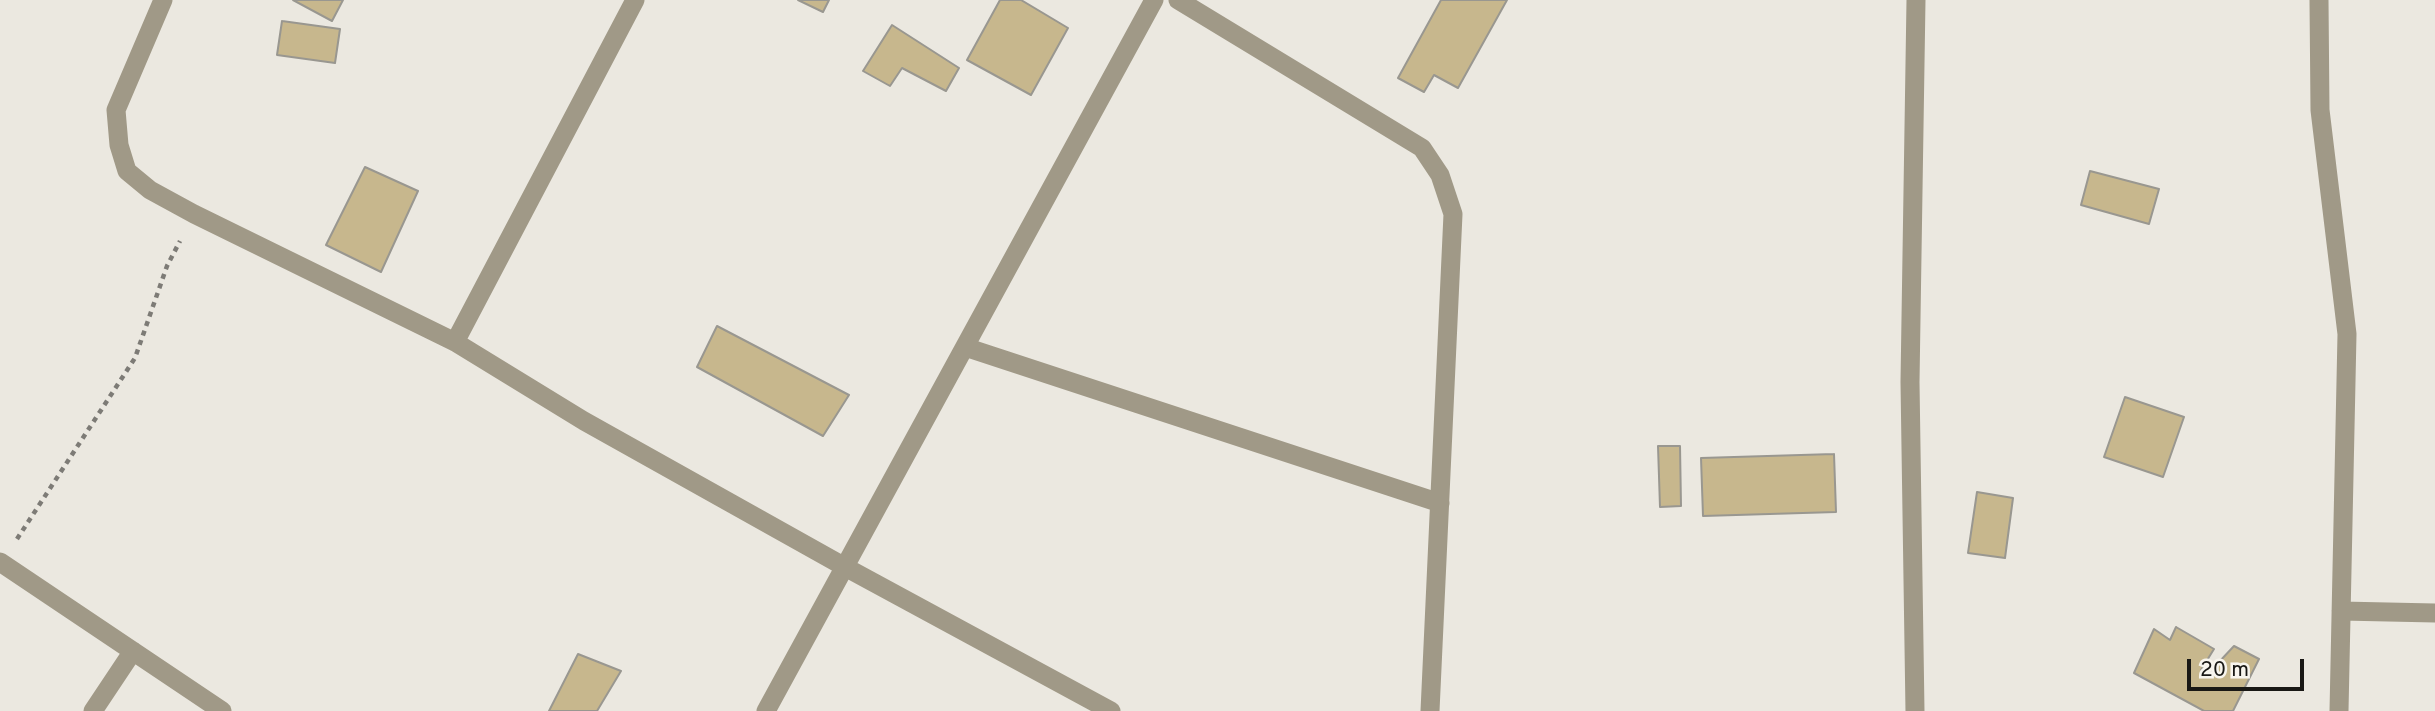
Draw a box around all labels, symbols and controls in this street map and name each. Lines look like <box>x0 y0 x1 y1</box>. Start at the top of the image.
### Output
scale bar <box>2190 644 2307 688</box>
text: 20 m <box>2200 657 2249 684</box>

